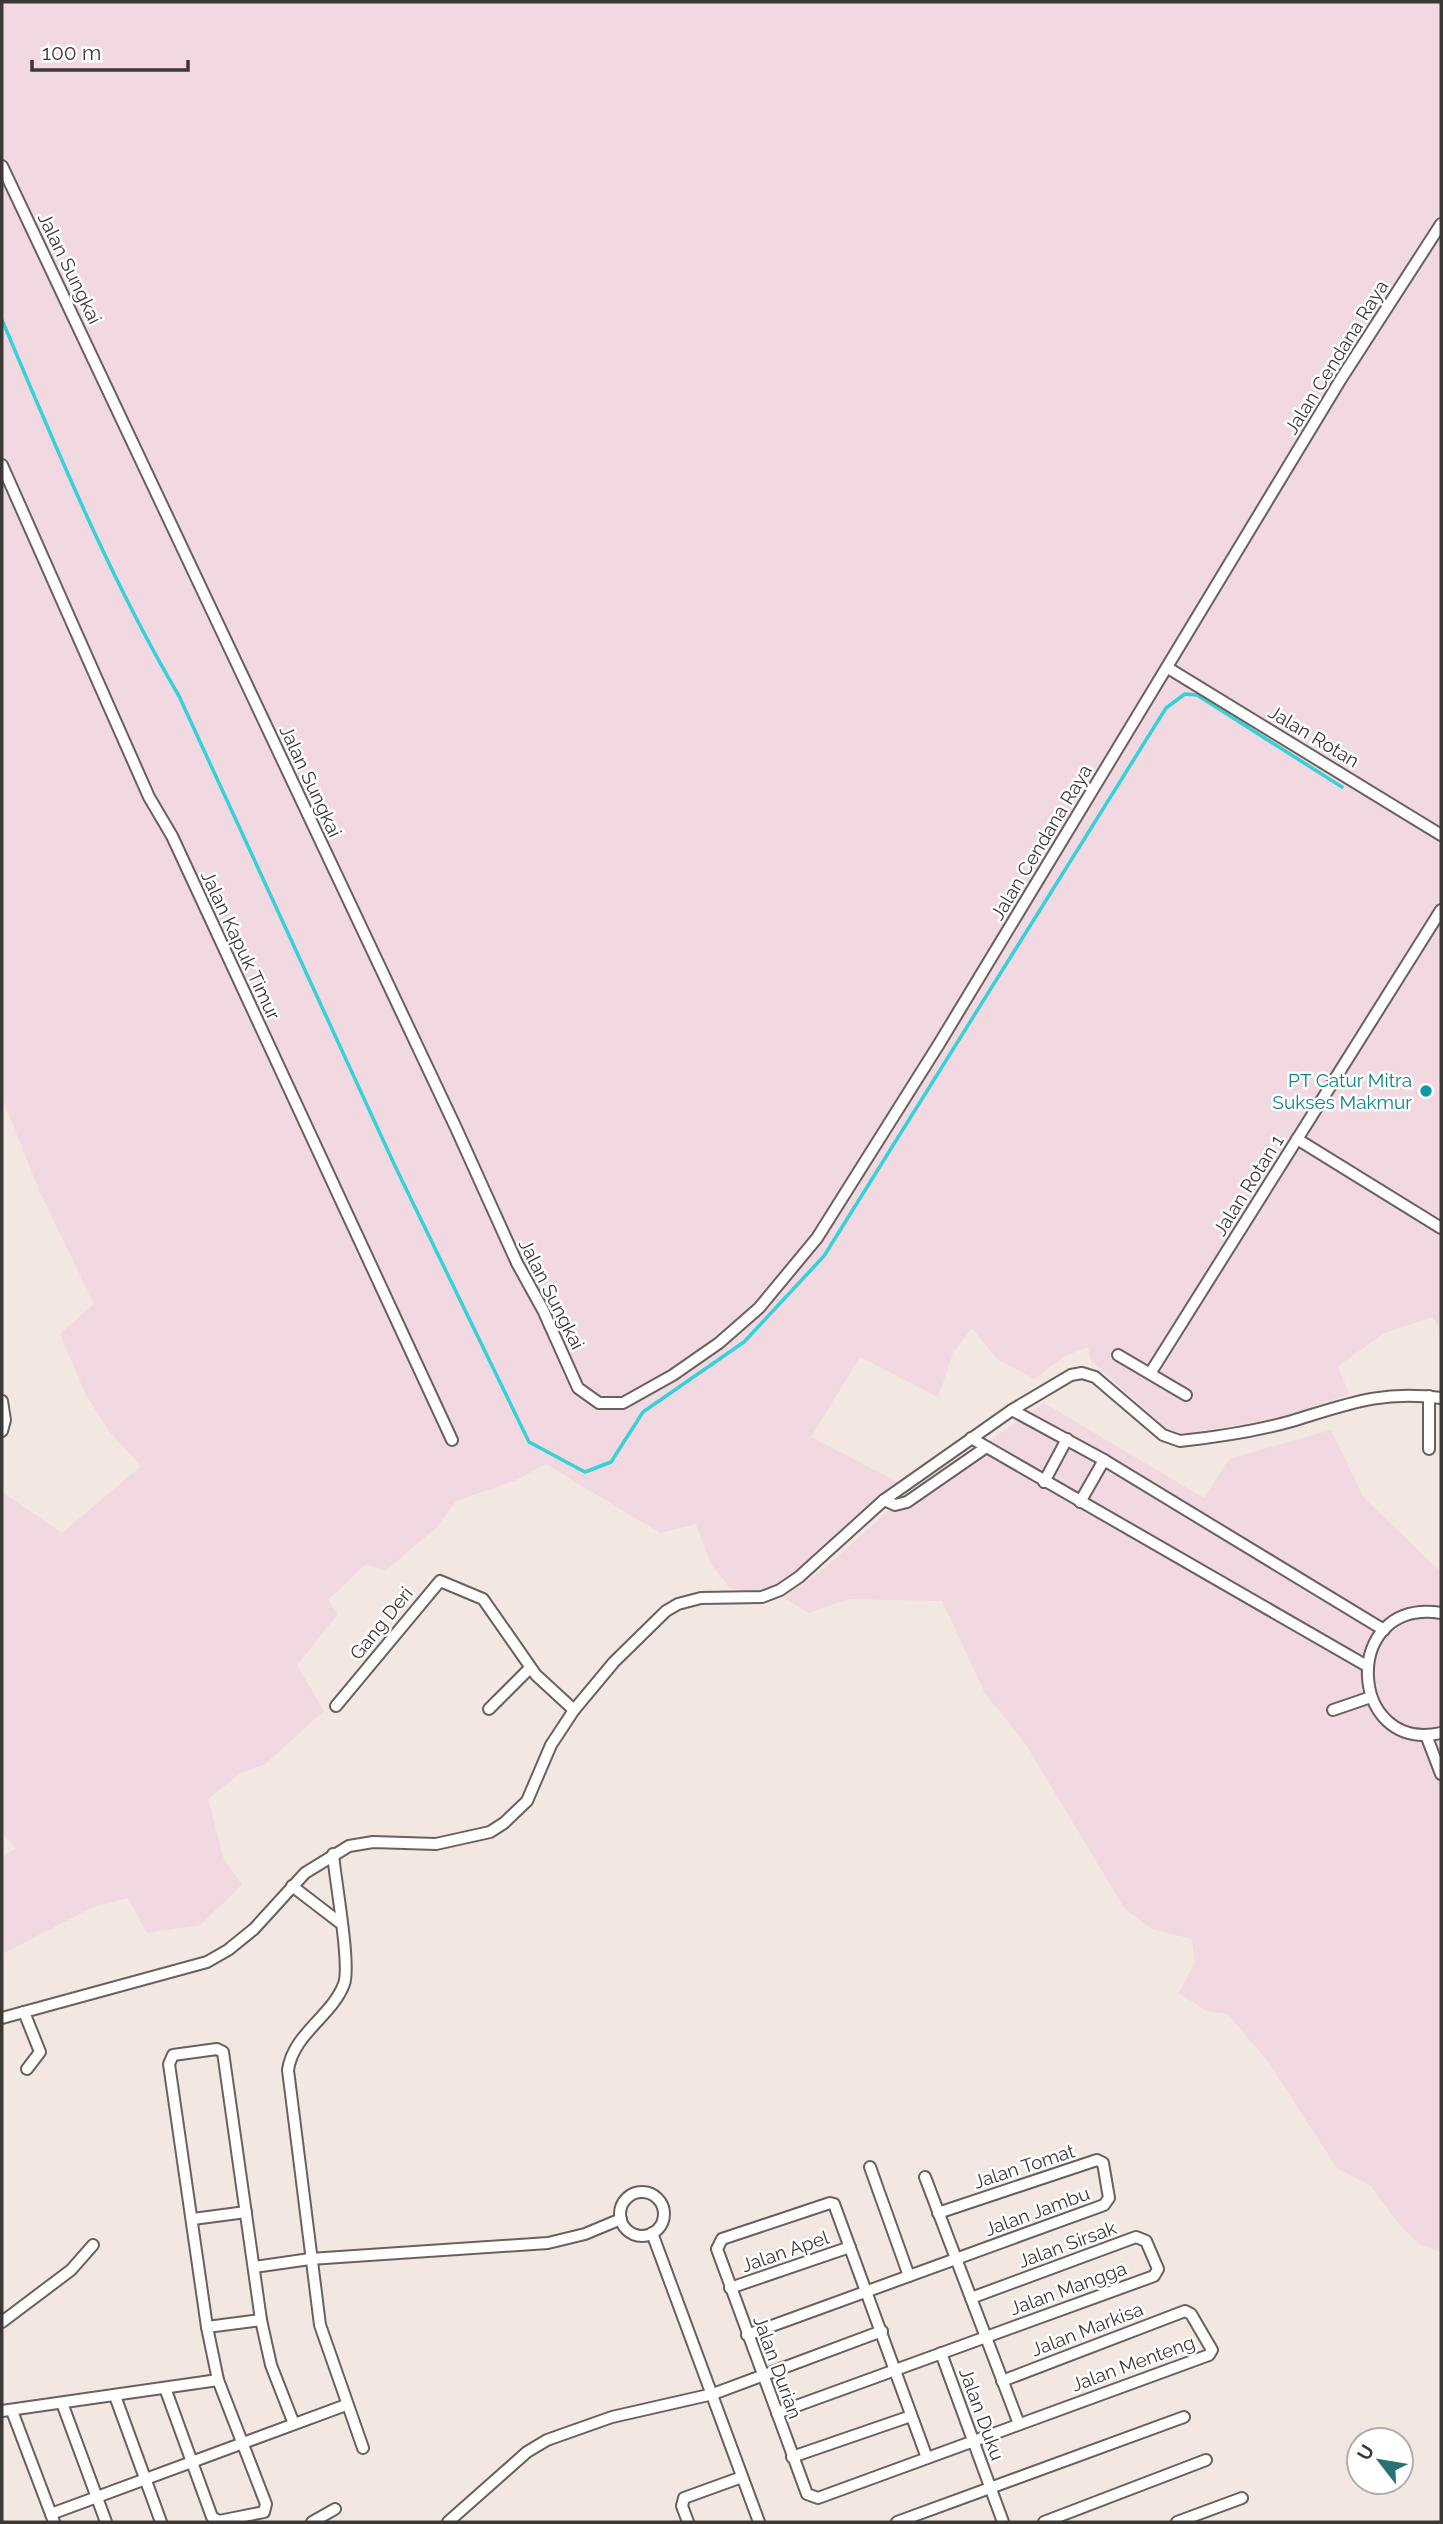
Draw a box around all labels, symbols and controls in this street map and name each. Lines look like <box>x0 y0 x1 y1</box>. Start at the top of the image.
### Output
scale bar <box>32 28 187 72</box>
text: 100 m <box>42 40 101 65</box>
street label: Jalan Sungkai <box>34 209 106 327</box>
street label: Jalan Cendana Raya <box>1280 276 1392 438</box>
street label: Jalan Rotan <box>1265 700 1363 772</box>
street label: Jalan Sungkai <box>275 722 347 840</box>
street label: Jalan Cendana Raya <box>986 760 1096 924</box>
street label: Jalan Kapuk Timur <box>197 867 285 1023</box>
place label: PT Catur Mitra Sukses Makmur <box>1272 1069 1412 1113</box>
marker: PT Catur Mitra Sukses Makmur <box>1418 1083 1434 1099</box>
street label: Jalan Rotan 1 <box>1208 1130 1288 1240</box>
street label: Jalan Sungkai <box>515 1235 589 1353</box>
street label: Gang Deri <box>345 1582 417 1664</box>
street label: Jalan Tomat <box>971 2139 1078 2193</box>
street label: Jalan Jambu <box>982 2182 1092 2240</box>
street label: Jalan Sirsak <box>1015 2216 1119 2272</box>
street label: Jalan Apel <box>738 2226 832 2276</box>
street label: Jalan Mangga <box>1007 2257 1129 2319</box>
street label: Jalan Markisa <box>1028 2298 1146 2360</box>
street label: Jalan Durian <box>749 2313 807 2421</box>
street label: Jalan Menteng <box>1068 2331 1198 2395</box>
street label: Jalan Duku <box>955 2365 1009 2463</box>
north arrow <box>1345 2426 1415 2496</box>
text: U <box>1352 2440 1379 2464</box>

